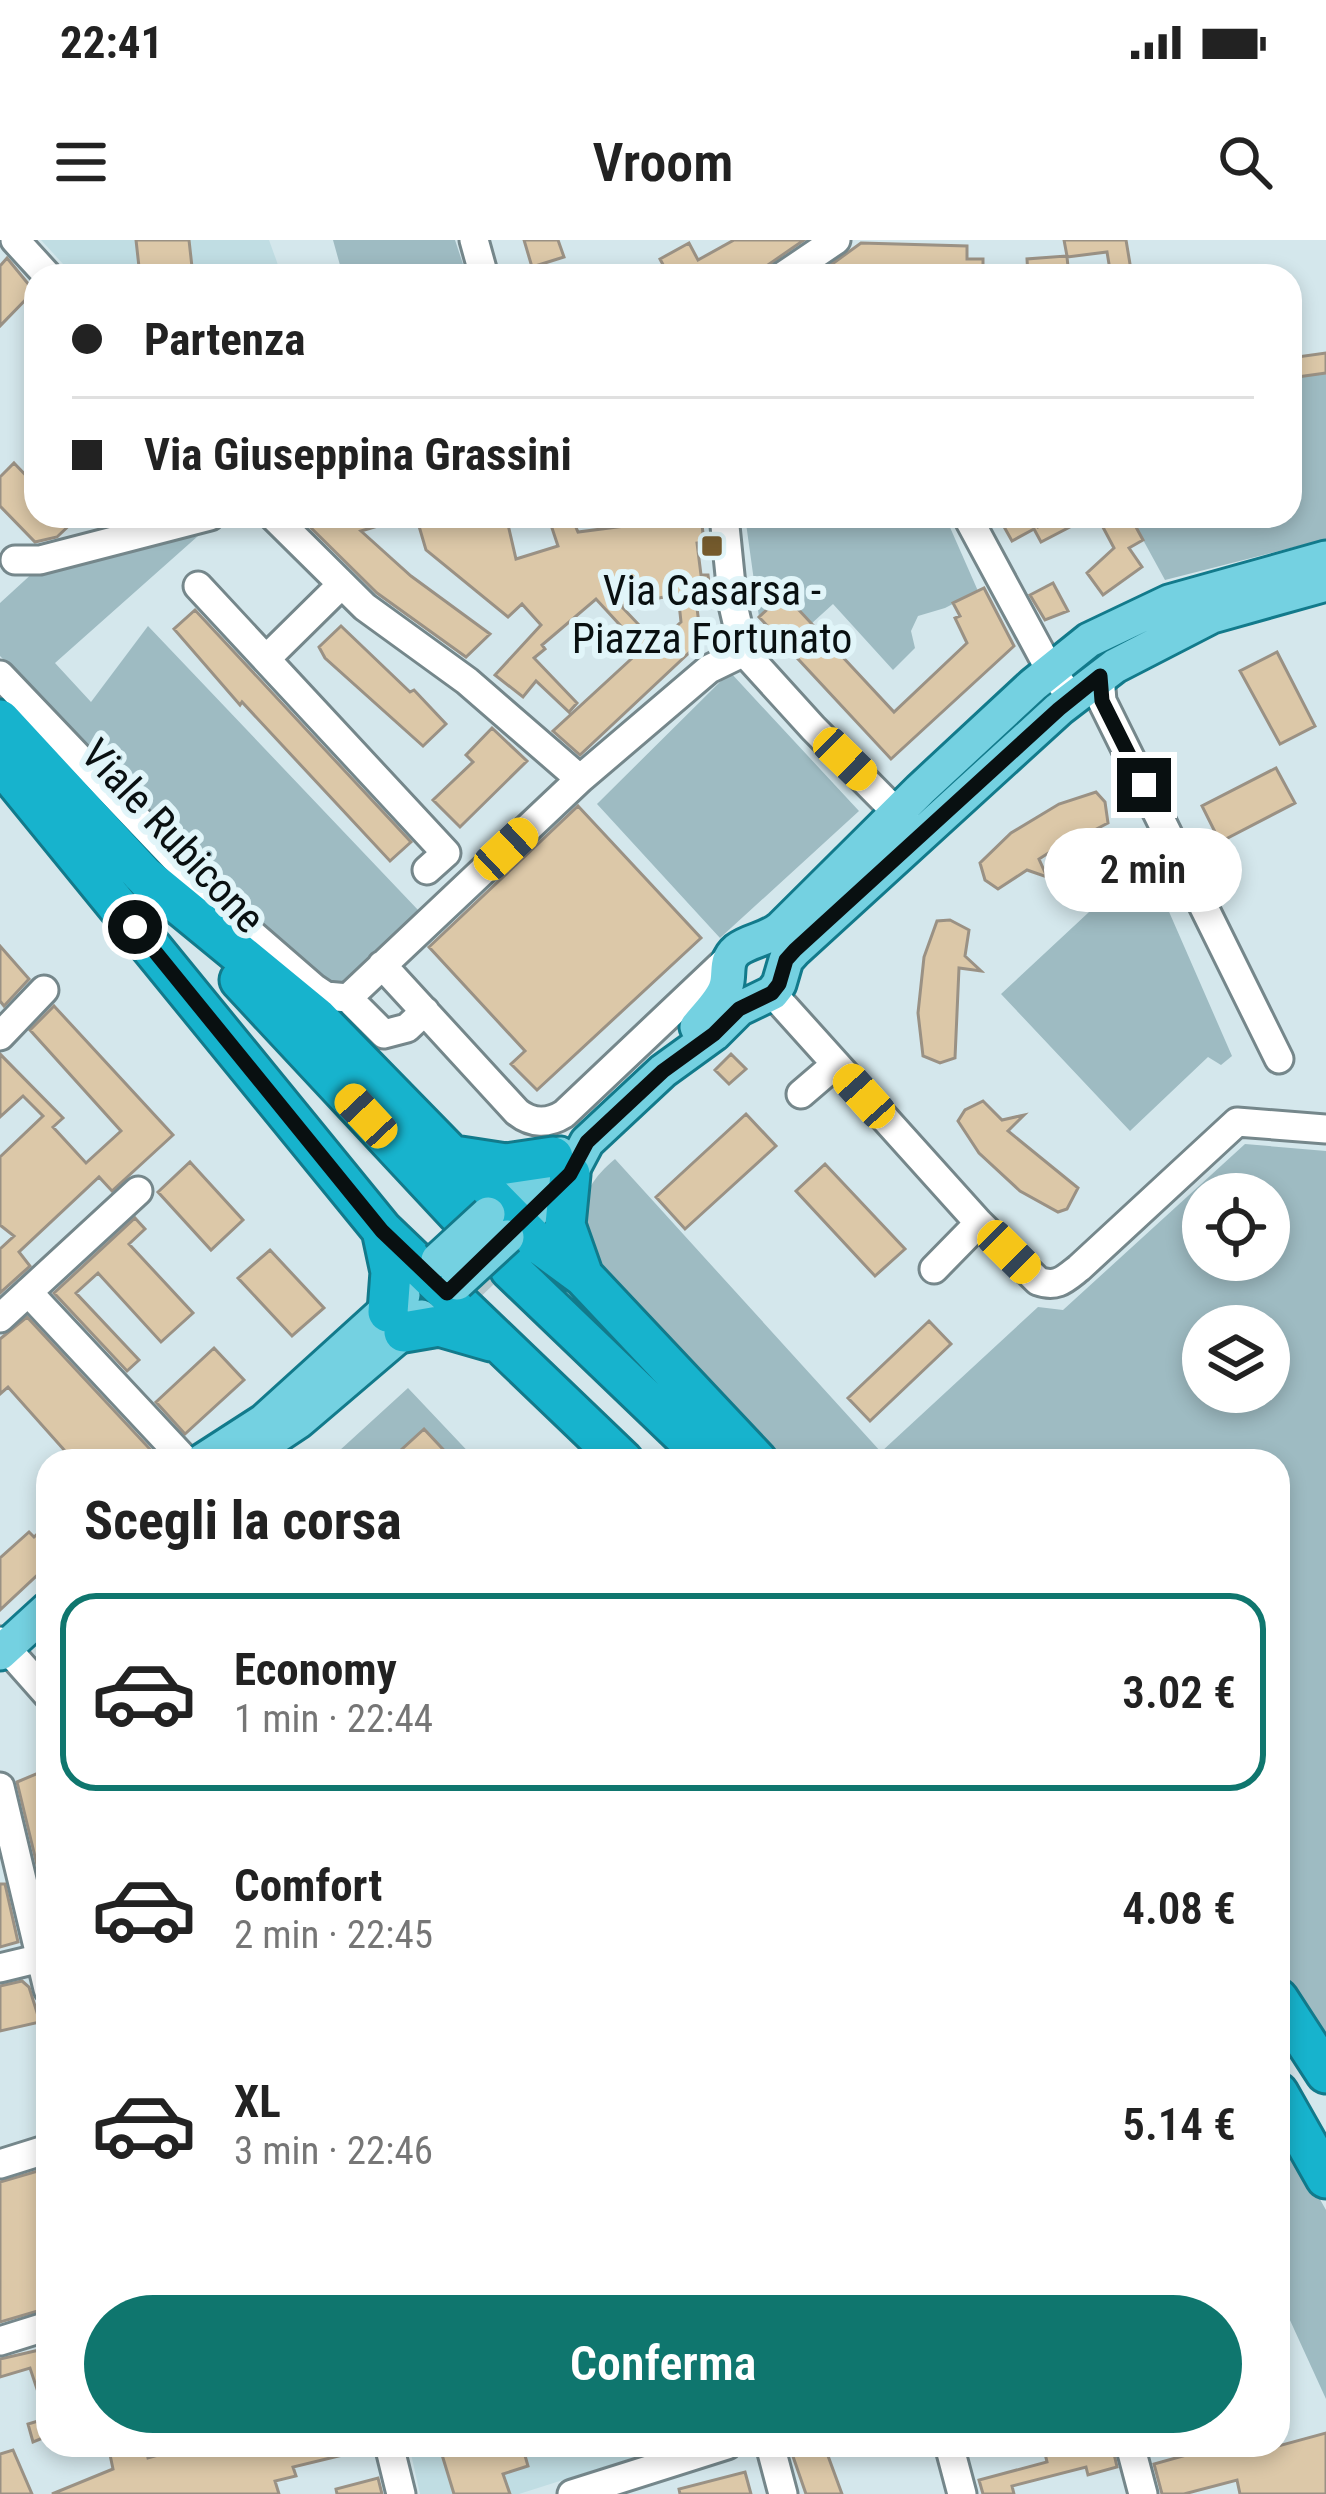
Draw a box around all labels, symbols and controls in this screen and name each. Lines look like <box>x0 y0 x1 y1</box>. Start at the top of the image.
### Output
text: 22:41 <box>60 16 163 69</box>
icon: menu <box>48 129 114 195</box>
icon: search <box>1212 129 1278 195</box>
text: Vroom <box>593 131 733 194</box>
text: Partenza <box>144 313 306 366</box>
text: Via Giuseppina Grassini <box>144 428 572 481</box>
marker: Via Casarsa - Piazza Fortunato <box>699 533 725 559</box>
place label: Via Casarsa - Piazza Fortunato <box>572 566 852 663</box>
car <box>807 721 883 797</box>
street label: Viale Rubicone <box>71 729 275 943</box>
route end <box>1117 758 1171 812</box>
car <box>467 811 545 887</box>
callout: 2 min <box>1045 827 1243 911</box>
text: 2 min <box>1100 847 1186 893</box>
route start <box>108 900 162 954</box>
car <box>827 1057 901 1135</box>
car <box>328 1077 404 1155</box>
map controls <box>1182 1173 1290 1413</box>
button: locate <box>1182 1173 1290 1281</box>
car <box>971 1214 1047 1290</box>
button: layers <box>1182 1305 1290 1413</box>
text: Scegli la corsa <box>84 1489 402 1552</box>
icon: car <box>90 1638 198 1746</box>
text: Economy <box>234 1643 397 1696</box>
text: 3.02 € <box>1122 1666 1236 1719</box>
text: 1 min · 22:44 <box>234 1696 433 1742</box>
icon: car <box>90 1854 198 1962</box>
text: Comfort <box>234 1859 382 1912</box>
text: 4.08 € <box>1122 1882 1236 1935</box>
text: 2 min · 22:45 <box>234 1912 433 1958</box>
icon: car <box>90 2070 198 2178</box>
text: XL <box>234 2075 281 2128</box>
text: 5.14 € <box>1122 2098 1236 2151</box>
text: 3 min · 22:46 <box>234 2128 433 2174</box>
button: Conferma <box>84 2295 1242 2433</box>

